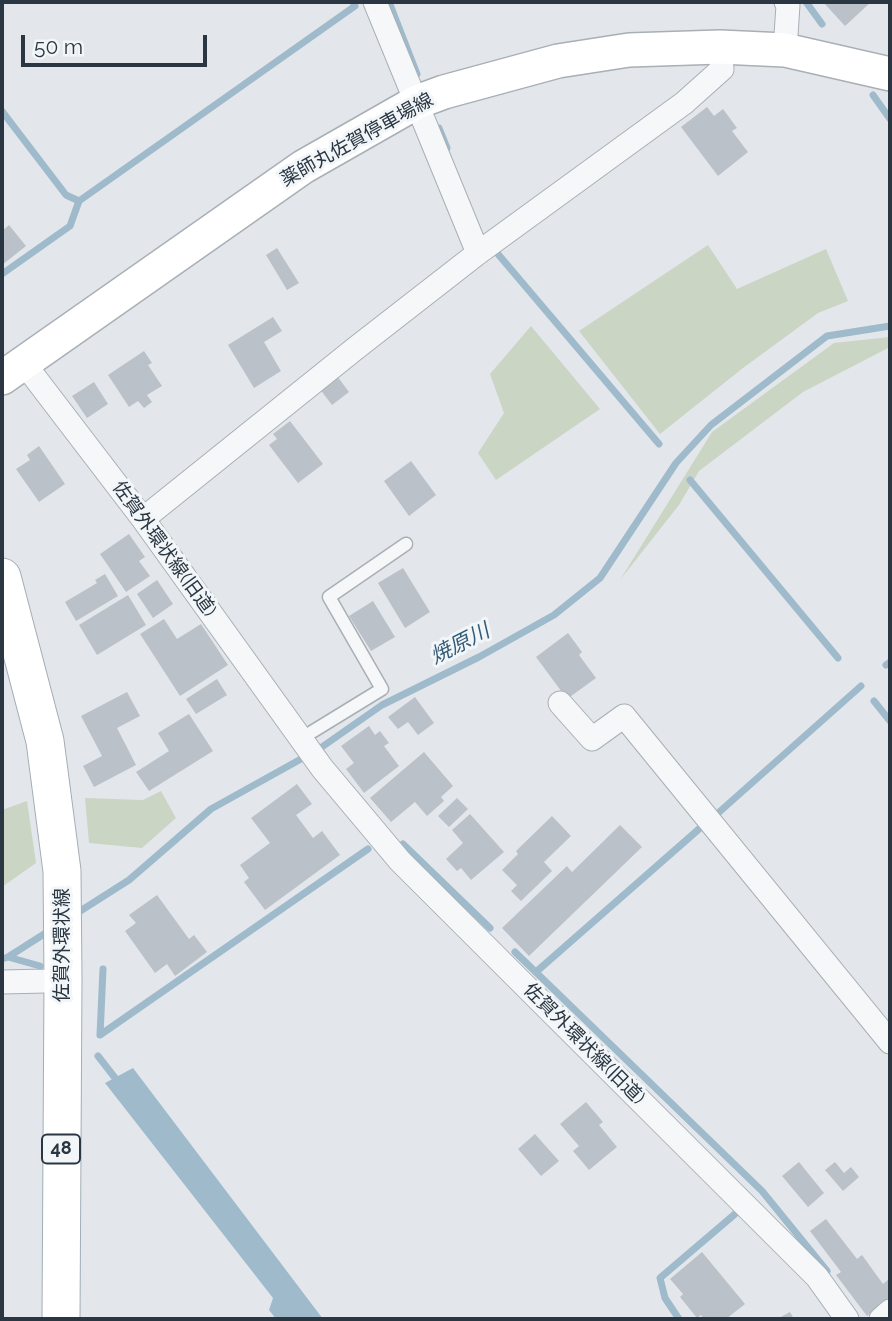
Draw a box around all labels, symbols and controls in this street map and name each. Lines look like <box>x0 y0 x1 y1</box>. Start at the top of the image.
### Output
scale bar <box>24 21 210 65</box>
text: 50 m <box>34 34 83 59</box>
street label: 薬師丸佐賀停車場線 <box>277 89 437 191</box>
street label: 佐賀外環状線(旧道) <box>107 477 221 621</box>
water label: 焼原川 <box>426 618 494 670</box>
street label: 佐賀外環状線 <box>51 888 73 1002</box>
street label: 佐賀外環状線(旧道) <box>519 979 649 1109</box>
road number: 48 <box>42 1134 80 1164</box>

